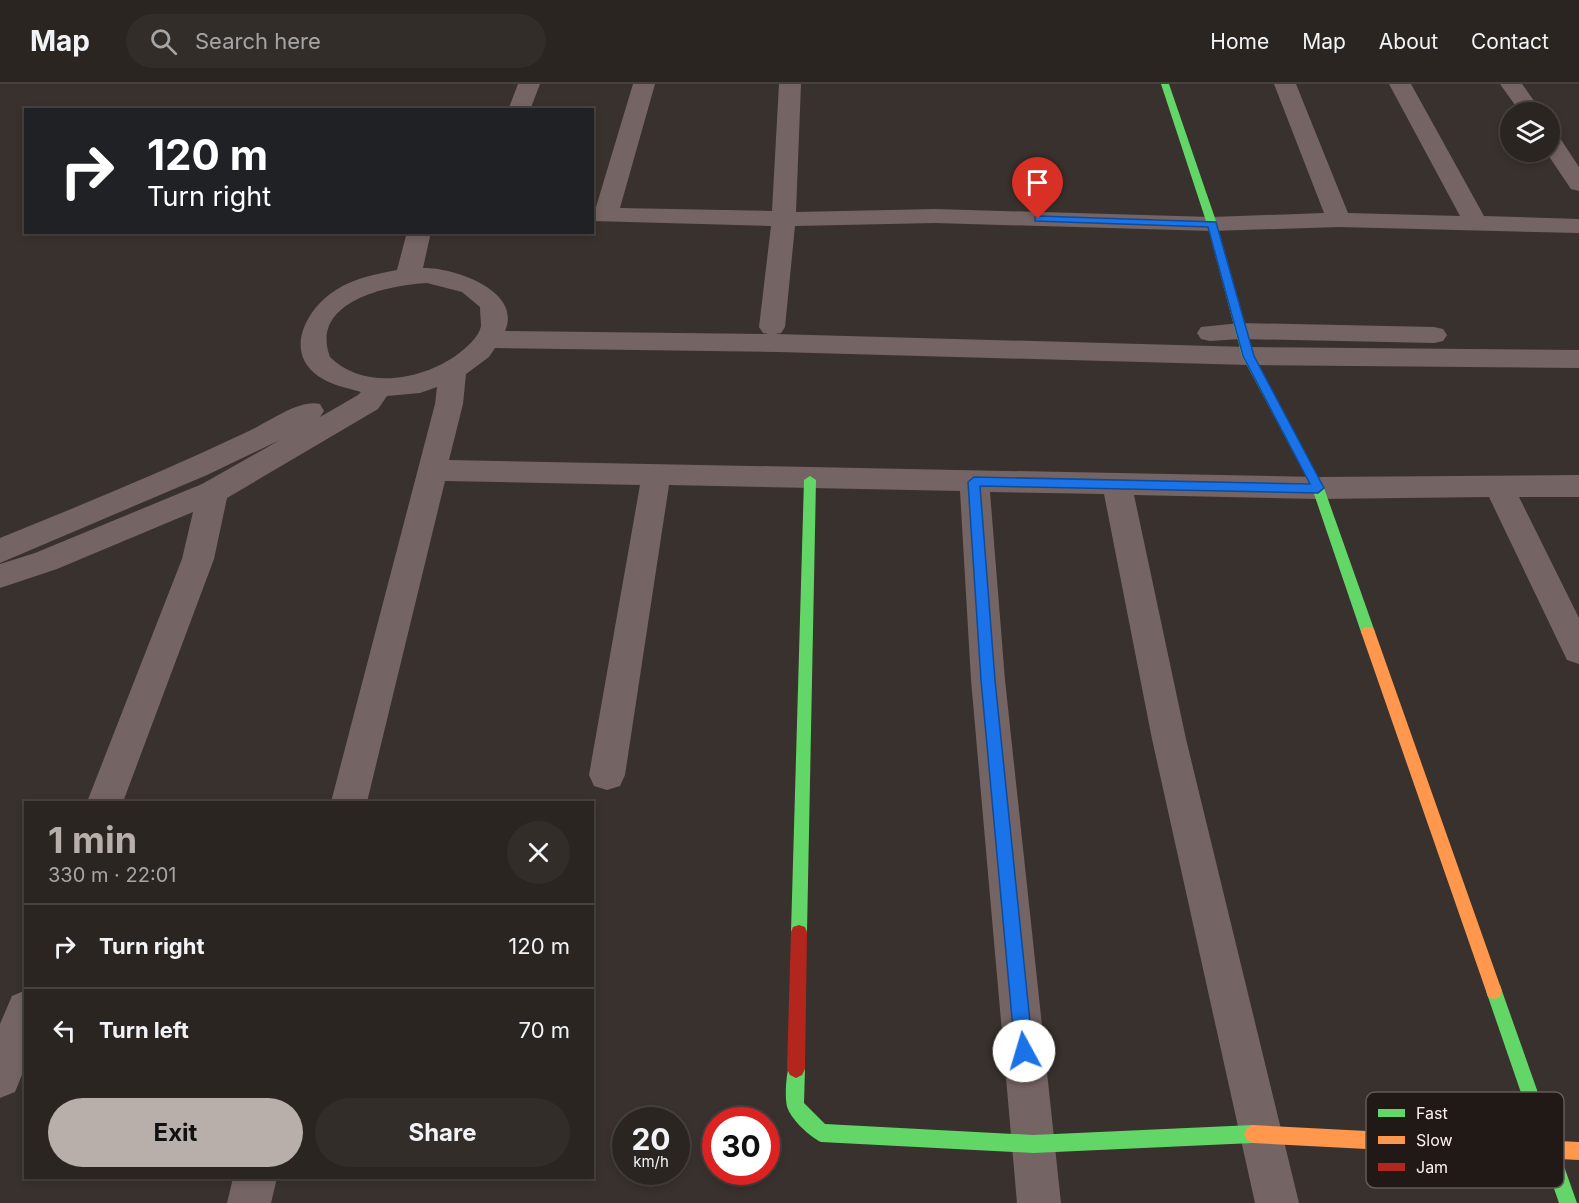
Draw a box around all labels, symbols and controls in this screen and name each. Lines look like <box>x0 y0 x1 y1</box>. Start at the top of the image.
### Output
search box <box>126 14 546 68</box>
text: Map <box>30 24 90 58</box>
icon: search <box>147 25 180 58</box>
text: Search here <box>195 28 321 54</box>
text: Home <box>1210 29 1269 54</box>
text: Map <box>1302 29 1346 54</box>
text: About <box>1379 29 1438 54</box>
text: Contact <box>1471 29 1549 54</box>
map controls <box>1500 102 1560 162</box>
button: layers <box>1500 102 1560 162</box>
text: 120 m <box>147 129 268 180</box>
icon: right <box>48 132 126 210</box>
pin <box>1012 157 1063 219</box>
icon: arrive <box>1021 166 1054 199</box>
text: Turn right <box>147 180 271 213</box>
text: 1 min <box>48 818 137 862</box>
button: close <box>507 821 570 884</box>
text: 330 m · 22:01 <box>48 863 176 887</box>
icon: right <box>48 930 81 963</box>
text: Turn right <box>99 933 205 959</box>
text: 120 m <box>508 933 570 959</box>
icon: left <box>48 1014 81 1047</box>
text: Turn left <box>99 1017 189 1043</box>
text: 70 m <box>519 1017 570 1043</box>
position arrow <box>992 1019 1056 1083</box>
legend <box>1366 1092 1564 1188</box>
button: Exit <box>48 1098 303 1167</box>
button: Share <box>315 1098 570 1167</box>
text: Fast <box>1416 1103 1448 1123</box>
speed limit sign: 30 <box>702 1107 780 1185</box>
text: 20 <box>631 1121 671 1157</box>
text: Slow <box>1416 1130 1453 1150</box>
text: km/h <box>633 1152 669 1171</box>
text: Jam <box>1416 1157 1448 1177</box>

